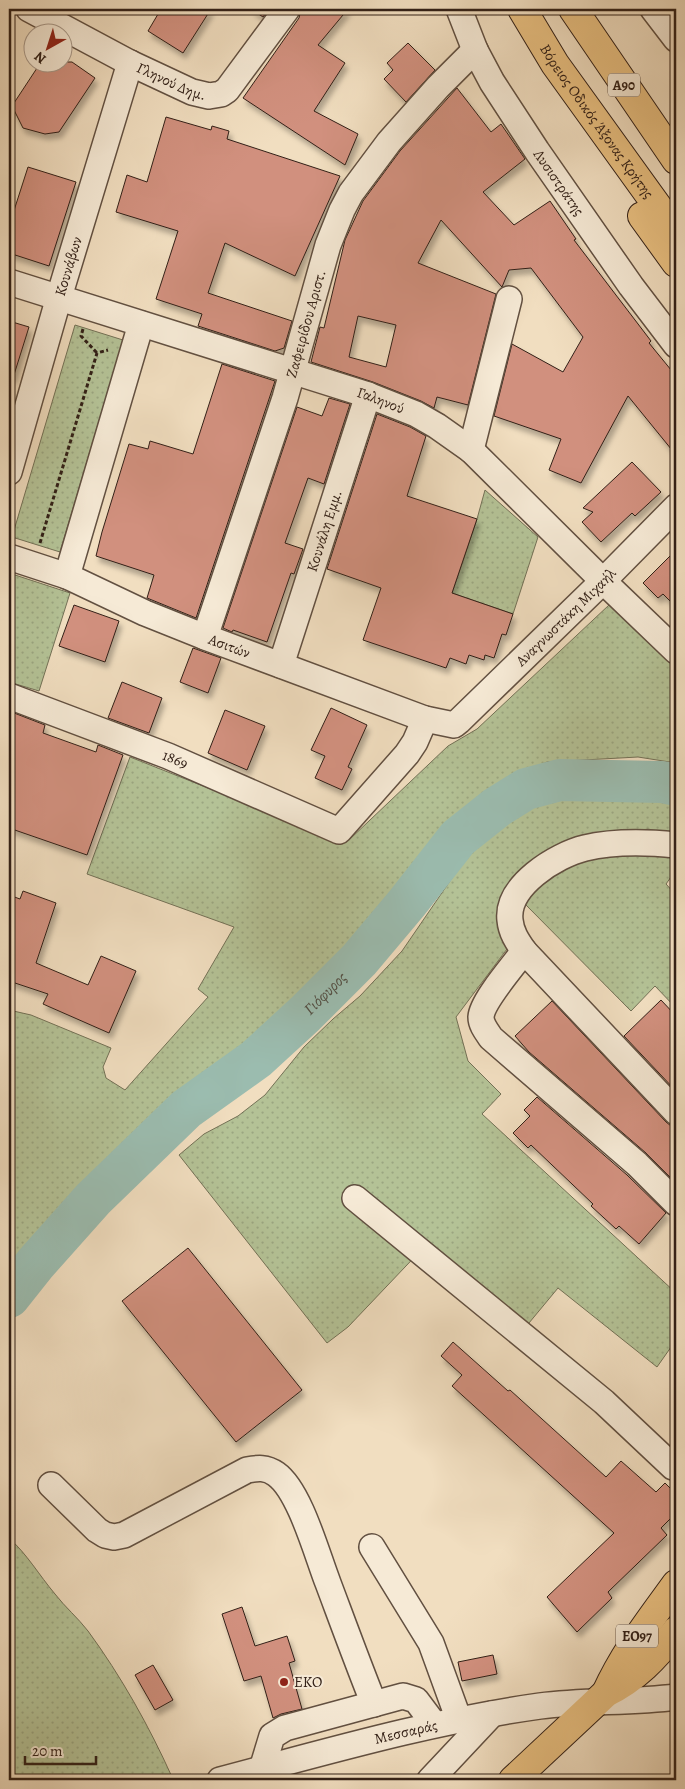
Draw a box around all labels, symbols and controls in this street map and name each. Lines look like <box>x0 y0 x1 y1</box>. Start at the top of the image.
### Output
north arrow <box>22 22 72 72</box>
street label: Βόρειος Οδικός Άξονας Κρήτης <box>535 40 659 202</box>
text: N <box>30 47 50 68</box>
street label: Γληνού Δημ. <box>134 58 208 105</box>
road number: Α90 <box>608 74 640 96</box>
street label: Λυσιστράτης <box>528 145 589 220</box>
street label: Κουνάβων <box>50 234 87 299</box>
street label: Ζαφειρίδου Αριστ. <box>281 268 331 380</box>
street label: Γαληνού <box>354 382 407 418</box>
street label: Κουνάλη Εμμ. <box>302 487 347 574</box>
street label: Αναγνωστάκη Μιχαήλ <box>511 563 621 671</box>
street label: Ασιτών <box>205 629 253 663</box>
street label: 1869 <box>160 745 192 774</box>
water label: Γιόφυρος <box>299 967 352 1020</box>
road number: ΕΟ97 <box>616 1624 658 1648</box>
place label: ΕΚΟ <box>294 1672 322 1692</box>
marker: ΕΚΟ <box>278 1676 290 1688</box>
street label: Μεσσαράς <box>372 1715 439 1749</box>
scale bar <box>25 1734 96 1766</box>
text: 20 m <box>32 1741 63 1761</box>

